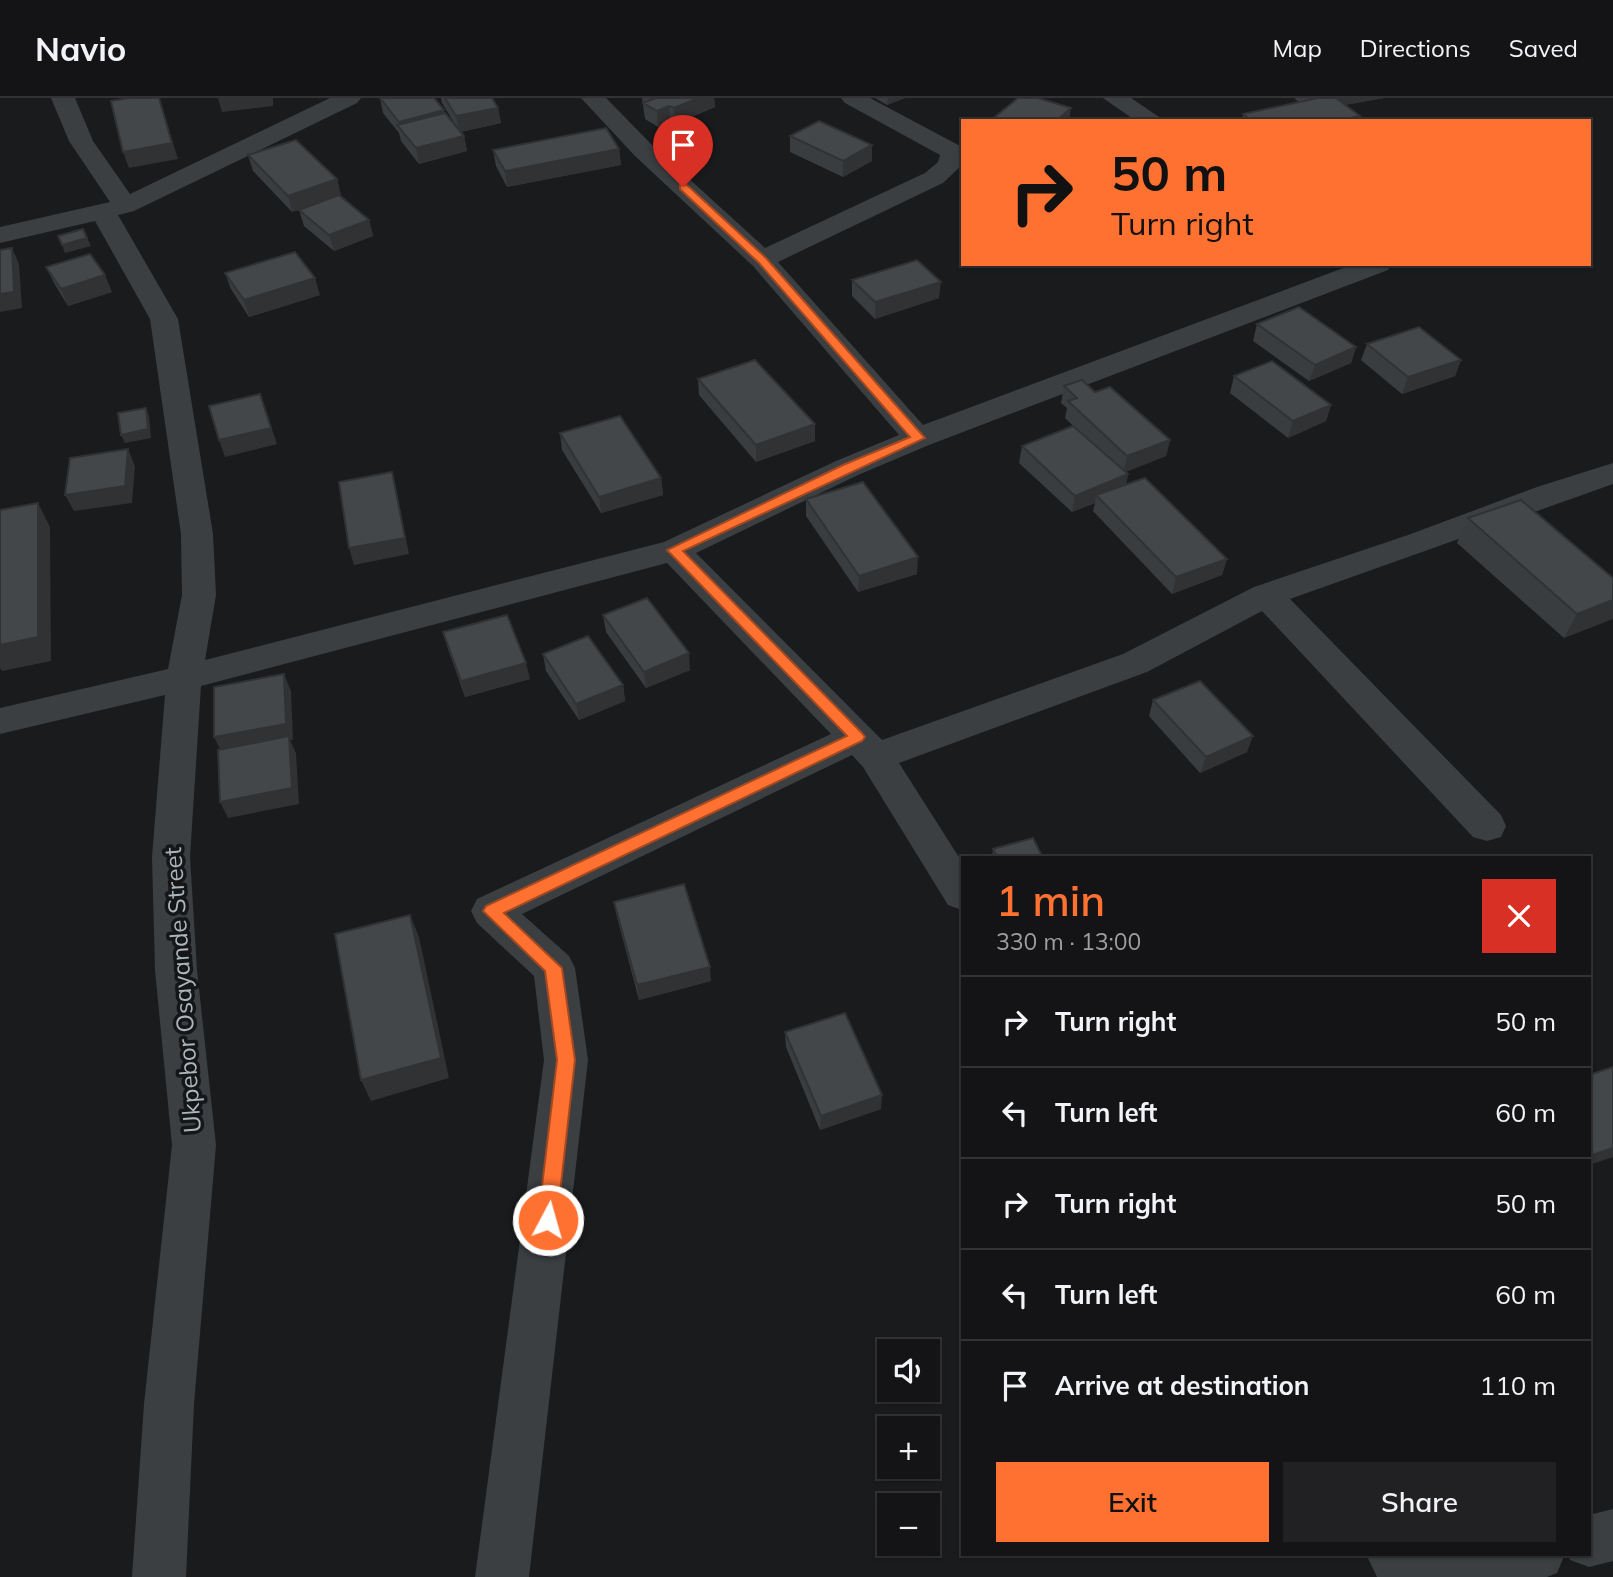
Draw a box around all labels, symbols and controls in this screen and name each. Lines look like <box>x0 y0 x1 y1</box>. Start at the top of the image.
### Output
text: Navio <box>35 28 126 69</box>
text: Map <box>1272 33 1322 63</box>
text: Directions <box>1360 33 1471 63</box>
text: Saved <box>1509 33 1578 63</box>
pin <box>653 115 713 187</box>
icon: arrive <box>664 126 702 164</box>
text: 50 m <box>1111 142 1227 203</box>
icon: right <box>996 147 1087 238</box>
text: Turn right <box>1111 203 1254 243</box>
street label: Ukpebor Osayande Street <box>157 846 207 1134</box>
text: 1 min <box>996 874 1105 927</box>
button: close <box>1482 879 1556 953</box>
text: 330 m · 13:00 <box>996 927 1141 956</box>
icon: right <box>996 1003 1034 1041</box>
text: Turn right <box>1055 1005 1176 1038</box>
text: 50 m <box>1495 1005 1556 1038</box>
icon: left <box>996 1094 1034 1132</box>
text: Turn left <box>1055 1096 1157 1129</box>
text: 60 m <box>1495 1096 1556 1129</box>
position arrow <box>511 1183 585 1257</box>
icon: right <box>996 1185 1034 1223</box>
text: Turn right <box>1055 1187 1176 1220</box>
text: 50 m <box>1495 1187 1556 1220</box>
icon: left <box>996 1276 1034 1314</box>
text: Turn left <box>1055 1278 1157 1311</box>
text: 60 m <box>1495 1278 1556 1311</box>
map controls <box>877 1339 940 1556</box>
button: sound <box>877 1339 940 1402</box>
icon: arrive <box>996 1367 1034 1405</box>
text: Arrive at destination <box>1055 1369 1310 1402</box>
text: 110 m <box>1480 1369 1556 1402</box>
button: + <box>877 1416 940 1479</box>
button: Exit <box>996 1462 1269 1542</box>
button: Share <box>1283 1462 1556 1542</box>
button: − <box>877 1493 940 1556</box>

